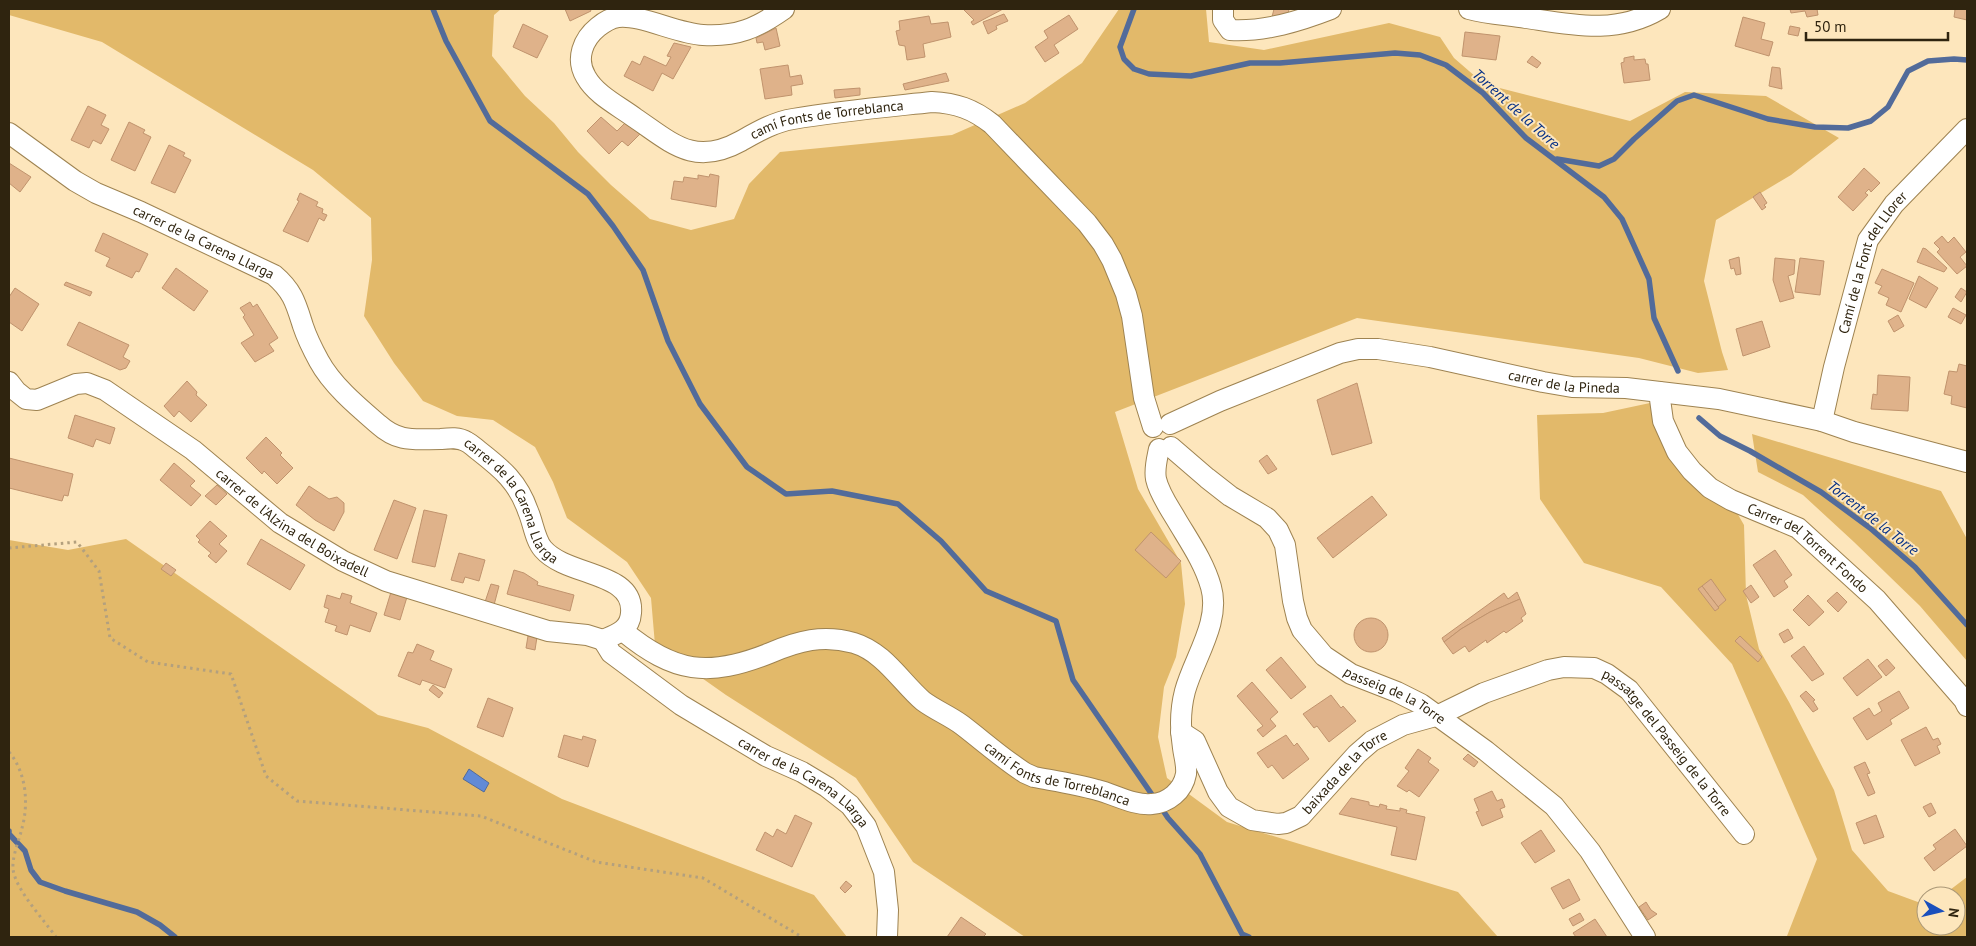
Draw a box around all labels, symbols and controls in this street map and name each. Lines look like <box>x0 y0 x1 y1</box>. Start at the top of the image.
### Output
scale bar <box>1806 10 1948 42</box>
text: 50 m <box>1814 17 1847 36</box>
water label: Torrent de la Torre <box>1469 64 1564 153</box>
street label: camí Fonts de Torreblanca <box>747 96 904 143</box>
street label: Camí de la Font del Llorer <box>1834 187 1911 336</box>
street label: carrer de la Carena Llarga <box>130 201 277 283</box>
street label: carrer de la Pineda <box>1507 366 1620 397</box>
street label: carrer de la Carena Llarga <box>461 433 562 568</box>
street label: carrer de l'Alzina del Boixadell <box>212 464 372 581</box>
water label: Torrent de la Torre <box>1824 476 1923 559</box>
street label: Carrer del Torrent Fondo <box>1745 499 1872 597</box>
street label: passeig de la Torre <box>1340 663 1449 728</box>
street label: passatge del Passeig de la Torre <box>1600 664 1735 820</box>
street label: baixada de la Torre <box>1298 726 1390 818</box>
street label: carrer de la Carena Llarga <box>735 732 873 831</box>
street label: camí Fonts de Torreblanca <box>981 737 1133 810</box>
north arrow <box>1916 886 1966 936</box>
text: N <box>1944 907 1963 919</box>

